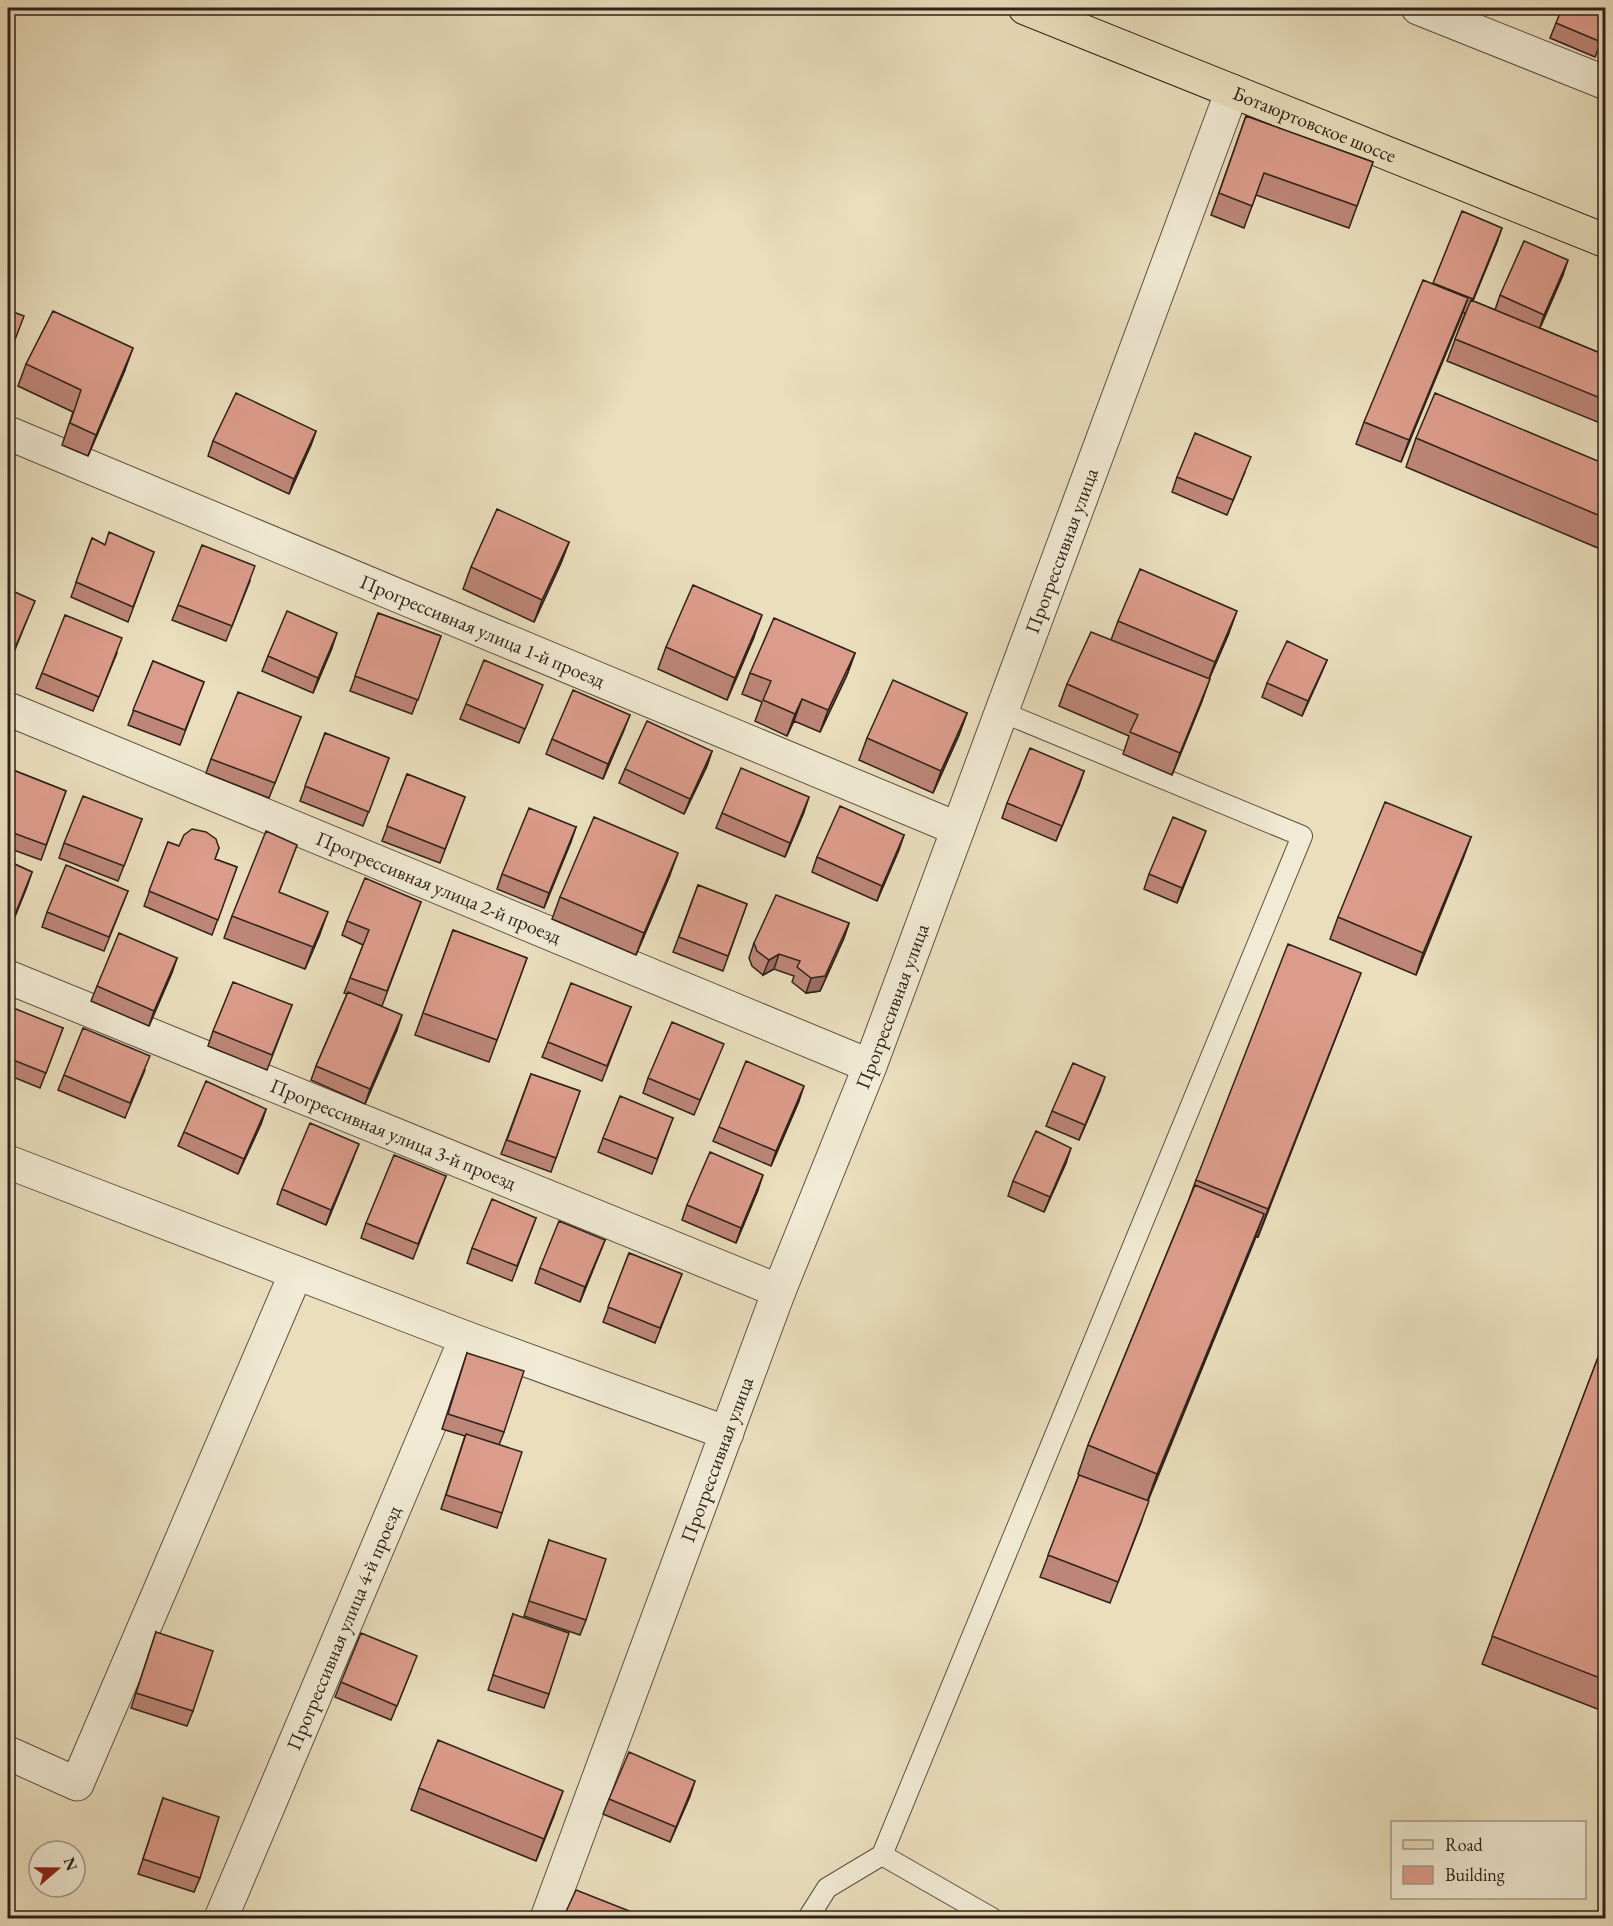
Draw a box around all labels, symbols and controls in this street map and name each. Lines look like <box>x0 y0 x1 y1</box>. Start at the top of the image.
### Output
street label: Ботаюртовское шоссе <box>1229 80 1400 169</box>
street label: Прогрессивная улица <box>1019 464 1104 637</box>
street label: Прогрессивная улица 1-й проезд <box>356 568 609 693</box>
street label: Прогрессивная улица 2-й проезд <box>312 825 565 950</box>
street label: Прогрессивная улица <box>849 920 935 1093</box>
street label: Прогрессивная улица 3-й проезд <box>267 1072 520 1196</box>
street label: Прогрессивная улица <box>674 1373 759 1546</box>
street label: Прогрессивная улица 4-й проезд <box>280 1502 407 1754</box>
legend <box>1391 1821 1586 1899</box>
text: Road <box>1445 1833 1484 1856</box>
north arrow <box>27 1839 87 1899</box>
text: N <box>59 1854 83 1874</box>
text: Building <box>1445 1863 1505 1886</box>

